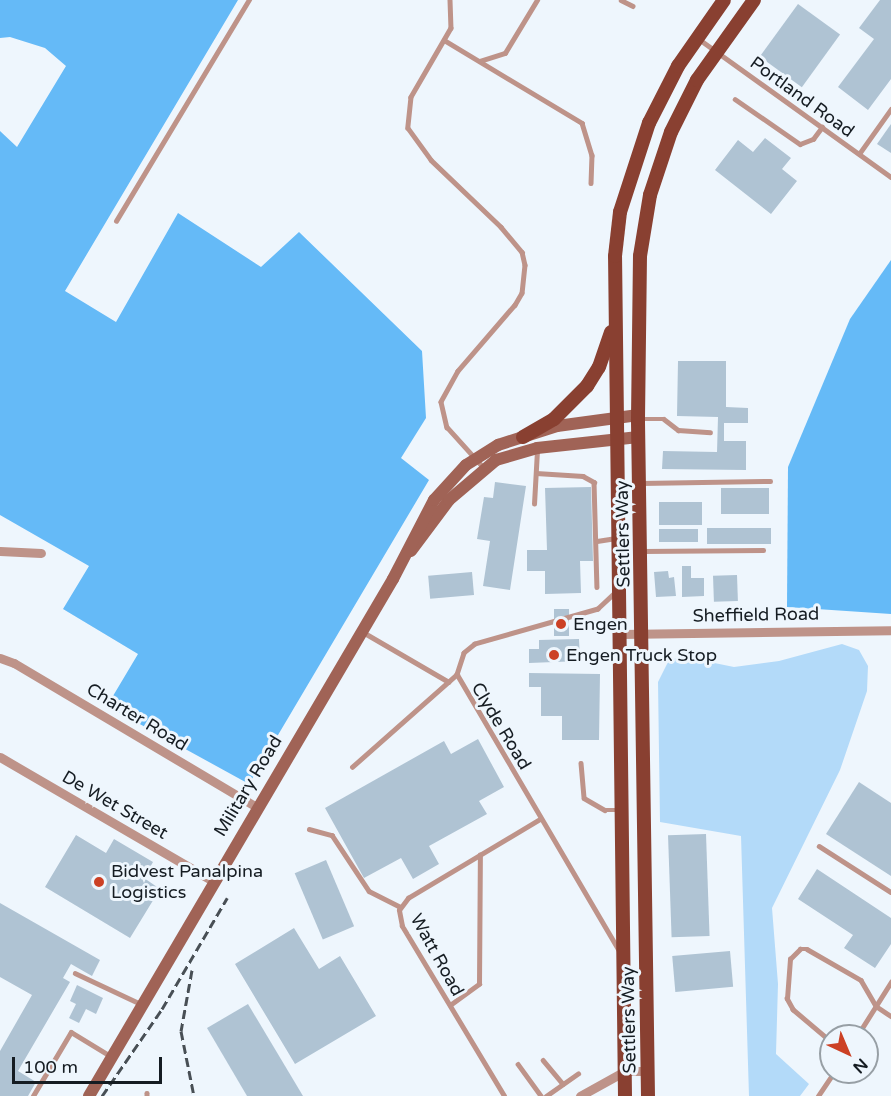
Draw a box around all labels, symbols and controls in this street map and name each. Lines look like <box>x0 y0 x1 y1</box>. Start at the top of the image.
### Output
street label: Portland Road <box>746 52 858 142</box>
street label: Settlers Way <box>611 480 635 588</box>
street label: Sheffield Road <box>693 603 819 627</box>
place label: Engen <box>573 613 628 635</box>
marker: Engen <box>554 617 568 631</box>
place label: Engen Truck Stop <box>566 644 717 666</box>
marker: Engen Truck Stop <box>547 648 561 662</box>
street label: Charter Road <box>82 678 192 756</box>
street label: Clyde Road <box>467 678 535 774</box>
street label: Military Road <box>209 732 287 840</box>
street label: De Wet Street <box>58 766 172 844</box>
place label: Bidvest Panalpina Logistics <box>111 861 263 904</box>
marker: Bidvest Panalpina Logistics <box>92 875 106 889</box>
street label: Watt Road <box>405 910 469 1000</box>
street label: Settlers Way <box>617 966 641 1074</box>
north arrow <box>819 1024 879 1084</box>
scale bar <box>15 1045 165 1083</box>
text: N <box>849 1054 872 1077</box>
text: 100 m <box>23 1056 78 1078</box>

